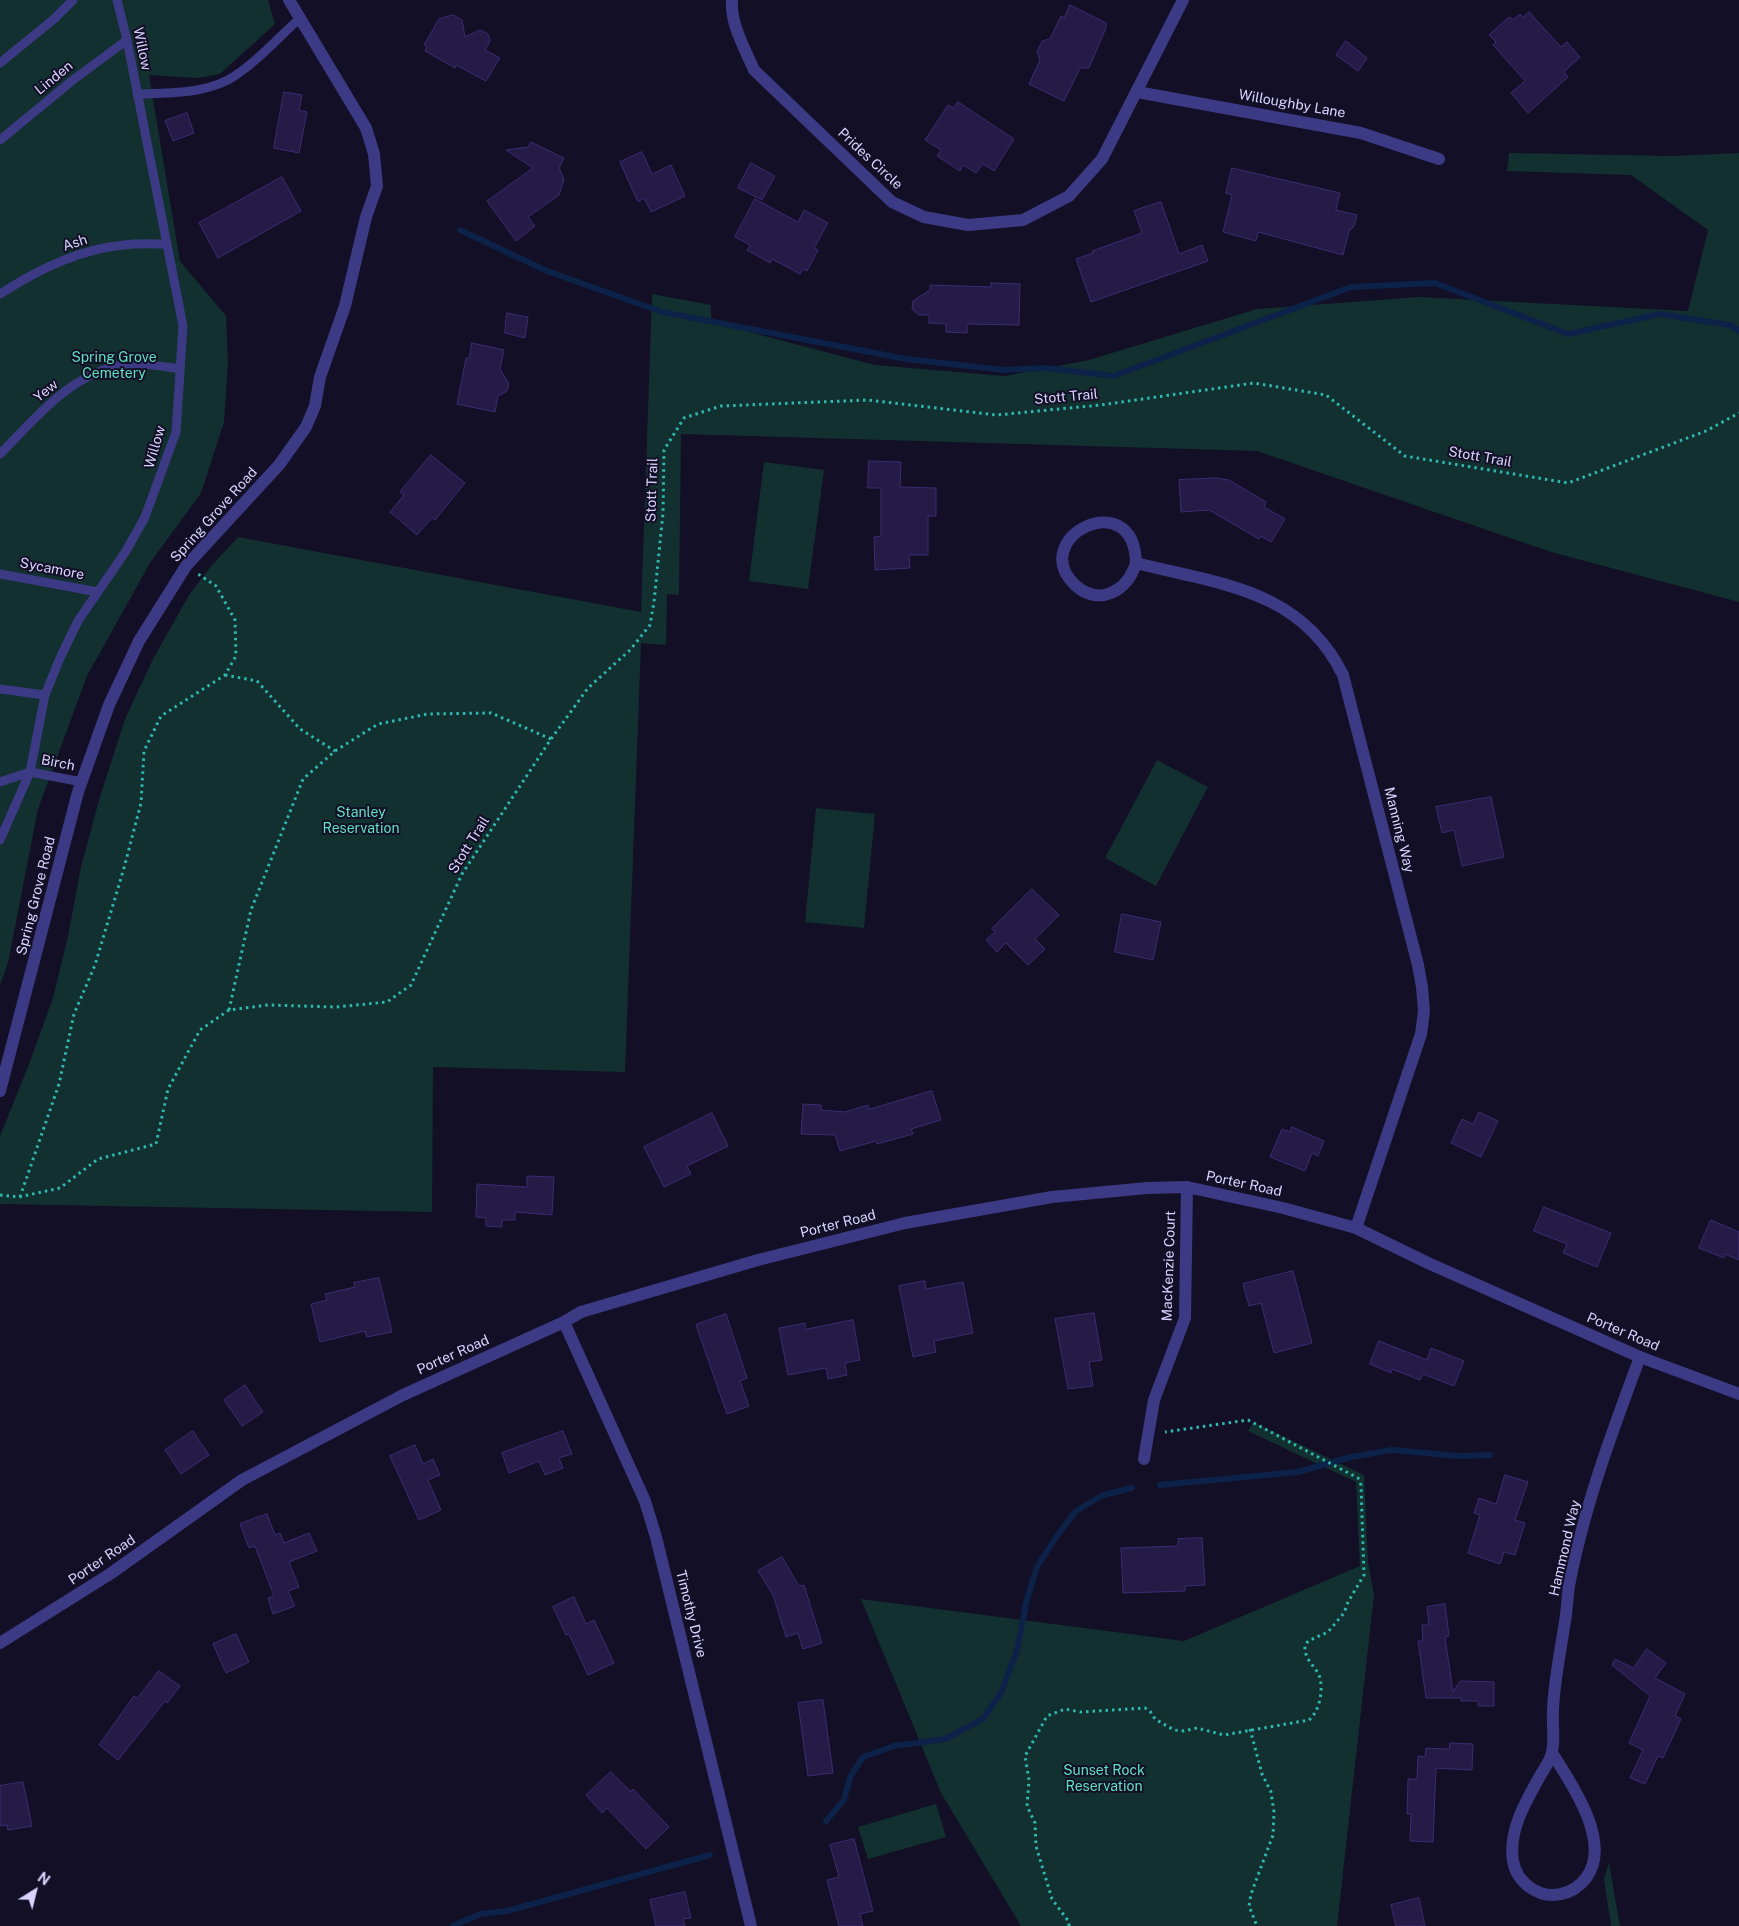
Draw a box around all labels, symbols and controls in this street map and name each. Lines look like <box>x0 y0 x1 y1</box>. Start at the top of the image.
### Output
street label: Willow <box>129 26 155 72</box>
street label: Linden <box>32 58 76 98</box>
street label: Willoughby Lane <box>1237 86 1347 122</box>
street label: Prides Circle <box>834 125 906 193</box>
street label: Ash <box>61 231 89 255</box>
park label: Spring Grove Cemetery <box>71 350 157 382</box>
street label: Yew <box>30 376 62 406</box>
street label: Stott Trail <box>1033 386 1099 408</box>
street label: Willow <box>141 424 169 470</box>
street label: Stott Trail <box>1447 443 1513 471</box>
street label: Stott Trail <box>642 458 662 522</box>
street label: Spring Grove Road <box>167 464 261 566</box>
street label: Sycamore <box>18 555 86 583</box>
street label: Birch <box>40 752 76 774</box>
street label: Manning Way <box>1380 785 1418 875</box>
park label: Stanley Reservation <box>322 805 400 838</box>
street label: Stott Trail <box>445 813 493 877</box>
street label: Spring Grove Road <box>13 835 59 957</box>
street label: Porter Road <box>1204 1168 1284 1200</box>
street label: Porter Road <box>799 1207 877 1241</box>
street label: MacKenzie Court <box>1159 1210 1179 1322</box>
street label: Porter Road <box>1584 1309 1662 1355</box>
street label: Porter Road <box>414 1332 492 1378</box>
street label: Hammond Way <box>1546 1498 1584 1598</box>
street label: Porter Road <box>65 1531 139 1589</box>
street label: Timothy Drive <box>672 1569 710 1659</box>
park label: Sunset Rock Reservation <box>1063 1763 1145 1795</box>
north arrow <box>10 1866 60 1916</box>
text: N <box>35 1869 53 1889</box>

